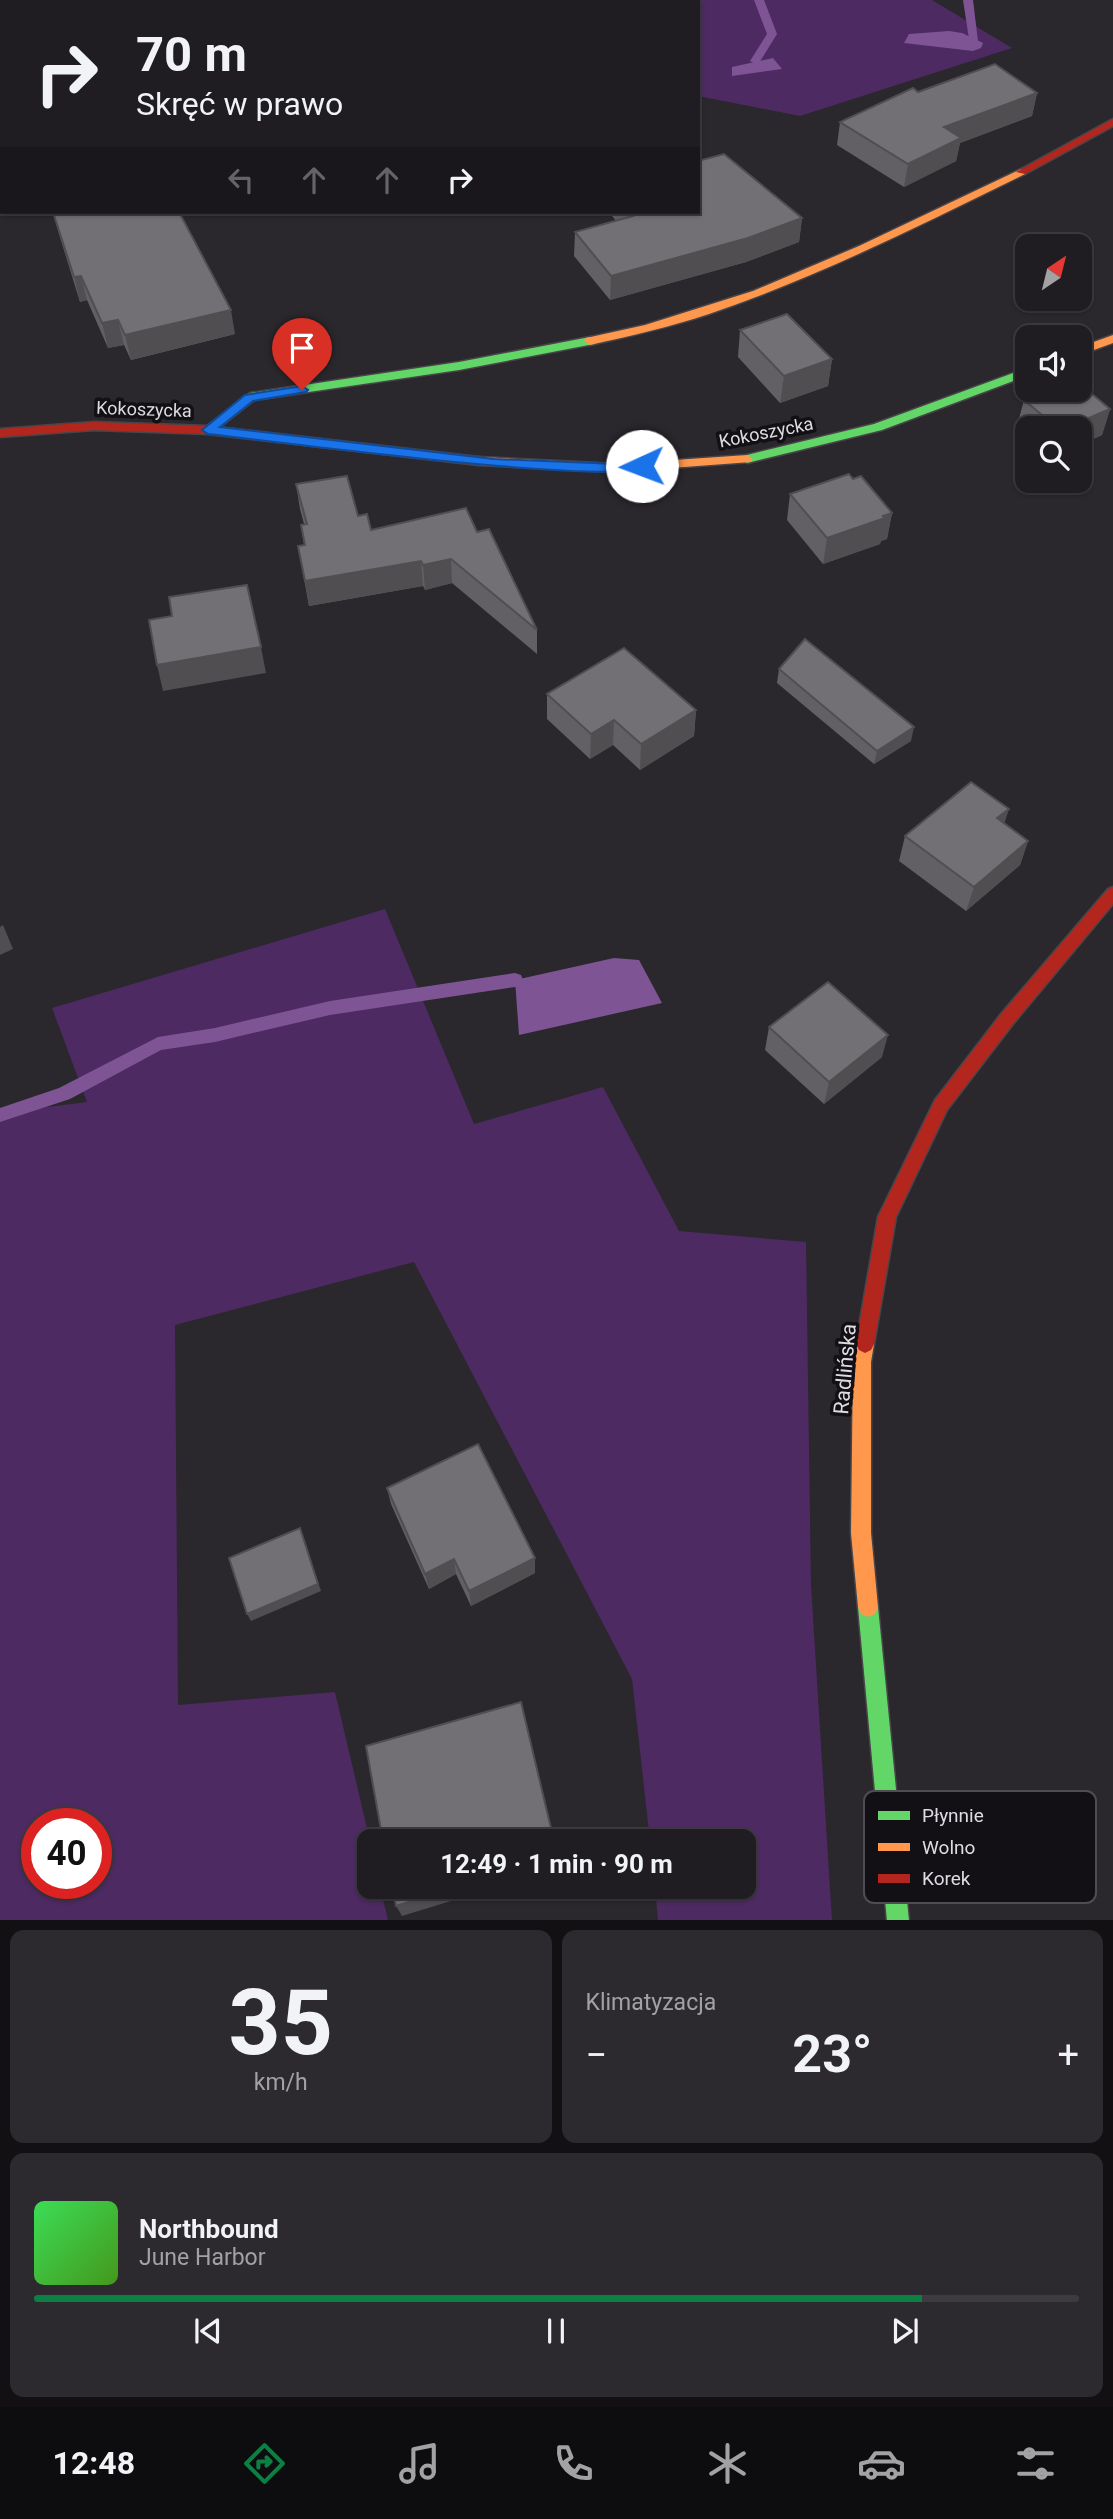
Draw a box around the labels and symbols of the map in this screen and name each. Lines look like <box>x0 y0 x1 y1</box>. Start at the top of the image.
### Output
north arrow <box>1015 234 1092 312</box>
pin <box>272 318 332 390</box>
street label: Kokoszycka <box>96 397 192 421</box>
street label: Kokoszycka <box>717 413 815 451</box>
position arrow <box>605 429 679 503</box>
street label: Radlińska <box>829 1323 861 1415</box>
legend <box>864 1791 1096 1903</box>
text: Płynnie <box>922 1804 984 1827</box>
speed limit sign: 40 <box>21 1808 112 1899</box>
text: Wolno <box>922 1836 975 1859</box>
text: Korek <box>922 1867 971 1890</box>

